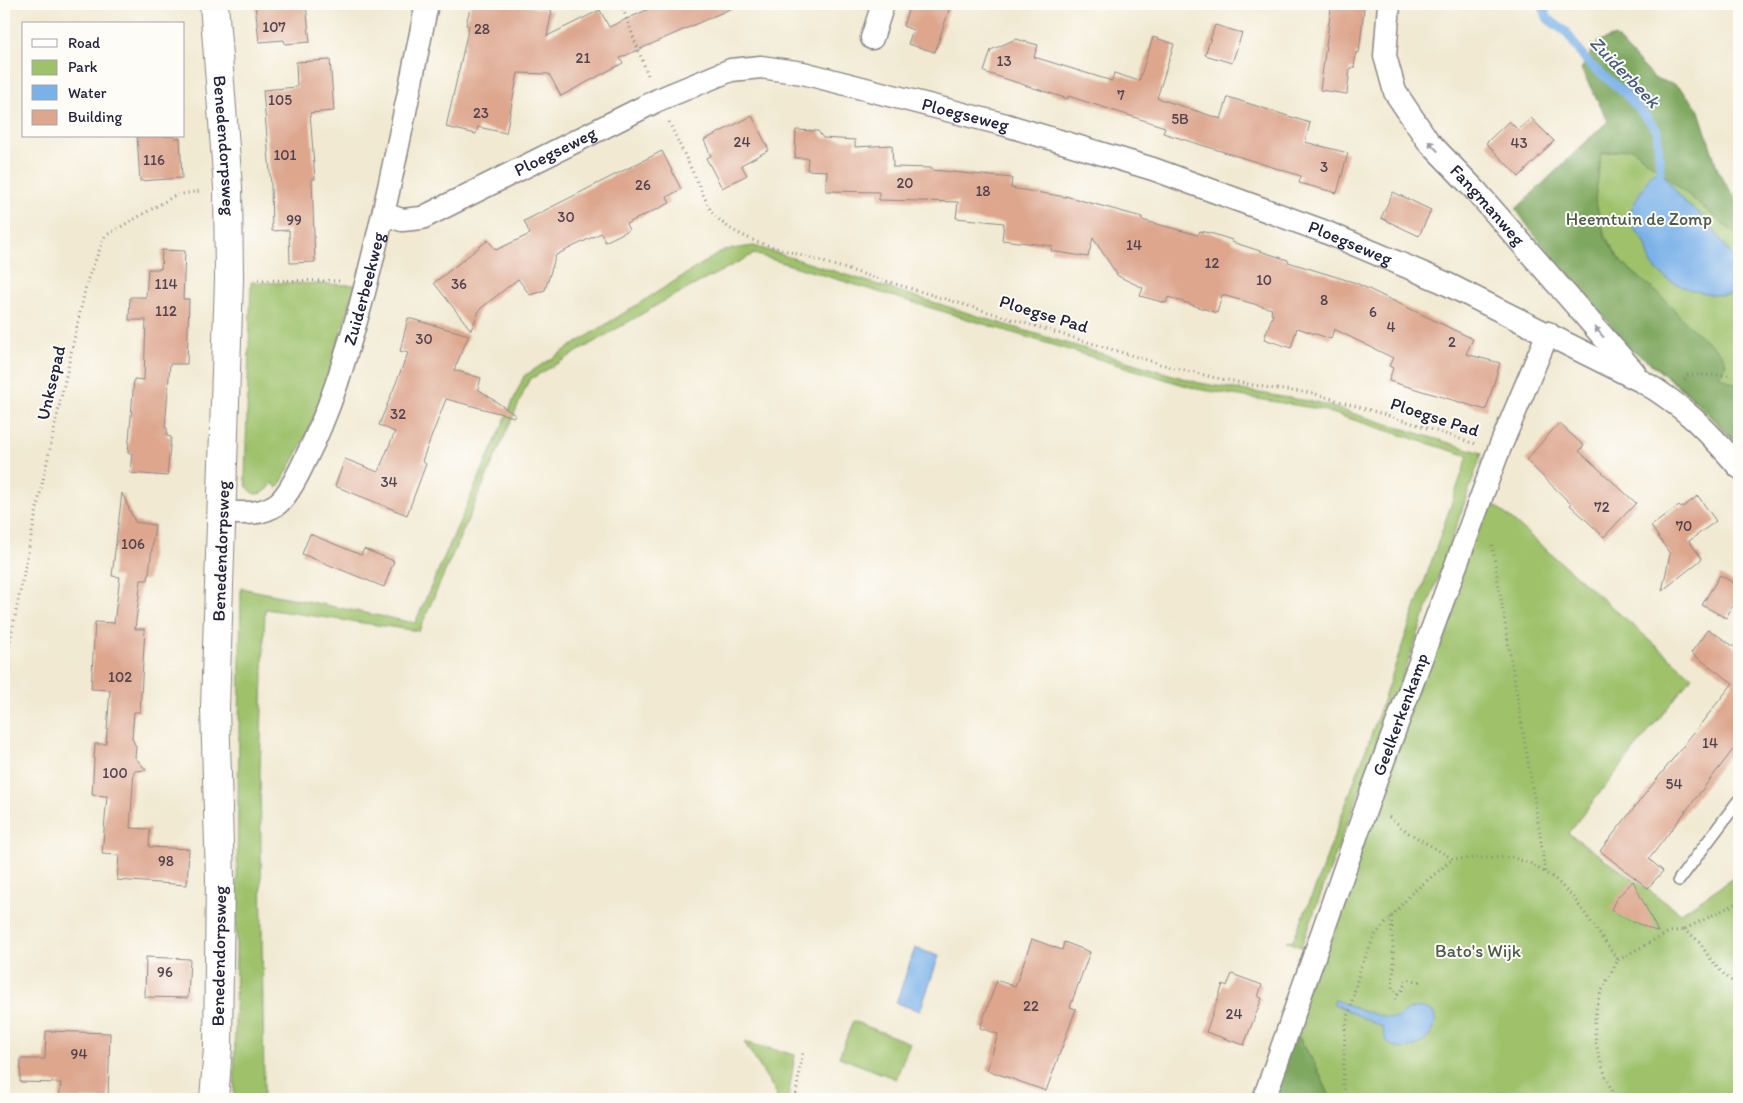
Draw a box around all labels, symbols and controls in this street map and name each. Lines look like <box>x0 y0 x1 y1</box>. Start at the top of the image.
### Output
house number: 107 <box>262 18 286 36</box>
house number: 28 <box>474 20 490 38</box>
legend <box>22 22 185 138</box>
water label: Zuiderbeek <box>1585 31 1666 114</box>
text: Road <box>68 34 101 52</box>
house number: 21 <box>576 49 590 67</box>
house number: 13 <box>996 52 1012 70</box>
text: Park <box>68 58 98 76</box>
street label: Benedendorpsweg <box>208 74 239 217</box>
text: Water <box>68 84 107 102</box>
house number: 7 <box>1117 86 1125 104</box>
house number: 105 <box>268 91 292 109</box>
street label: Ploegseweg <box>919 93 1012 137</box>
house number: 23 <box>473 104 489 122</box>
text: Building <box>68 108 122 126</box>
house number: 5B <box>1171 110 1189 128</box>
street label: Ploegseweg <box>510 121 601 181</box>
house number: 24 <box>734 133 750 151</box>
house number: 43 <box>1510 134 1528 152</box>
one-way arrow <box>1427 140 1439 152</box>
house number: 101 <box>273 146 297 164</box>
house number: 116 <box>143 151 165 169</box>
house number: 3 <box>1320 158 1328 176</box>
street label: Fangmanweg <box>1445 160 1530 251</box>
house number: 20 <box>896 174 914 192</box>
house number: 26 <box>635 176 651 194</box>
house number: 18 <box>975 182 991 200</box>
house number: 30 <box>557 208 575 226</box>
park label: Heemtuin de Zomp <box>1566 208 1712 230</box>
house number: 99 <box>286 211 302 229</box>
street label: Ploegseweg <box>1305 216 1396 270</box>
street label: Zuiderbeekweg <box>338 229 390 348</box>
house number: 14 <box>1126 236 1142 254</box>
house number: 12 <box>1205 254 1220 272</box>
house number: 10 <box>1256 271 1272 289</box>
house number: 114 <box>155 275 177 293</box>
house number: 36 <box>451 275 467 293</box>
street label: Ploegse Pad <box>997 290 1091 338</box>
house number: 8 <box>1320 291 1328 309</box>
house number: 112 <box>155 302 177 320</box>
house number: 6 <box>1369 303 1377 321</box>
house number: 4 <box>1386 318 1396 336</box>
one-way arrow <box>1593 327 1605 339</box>
house number: 30 <box>415 330 433 348</box>
house number: 2 <box>1448 333 1456 351</box>
street label: Unksepad <box>32 343 70 422</box>
street label: Ploegse Pad <box>1388 392 1482 442</box>
house number: 32 <box>390 405 406 423</box>
house number: 34 <box>380 473 398 491</box>
street label: Benedendorpsweg <box>208 479 234 622</box>
house number: 72 <box>1594 498 1610 516</box>
house number: 70 <box>1676 517 1692 535</box>
house number: 106 <box>121 535 145 553</box>
street label: Geelkerkenkamp <box>1368 650 1433 779</box>
house number: 102 <box>108 668 132 686</box>
house number: 14 <box>1702 734 1718 752</box>
house number: 100 <box>102 764 128 782</box>
house number: 54 <box>1666 775 1682 793</box>
house number: 98 <box>158 852 174 870</box>
street label: Benedendorpsweg <box>207 885 231 1027</box>
park label: Bato's Wijk <box>1435 940 1522 962</box>
house number: 96 <box>157 963 173 981</box>
house number: 22 <box>1023 997 1039 1015</box>
house number: 24 <box>1226 1005 1242 1023</box>
house number: 94 <box>71 1045 87 1063</box>

